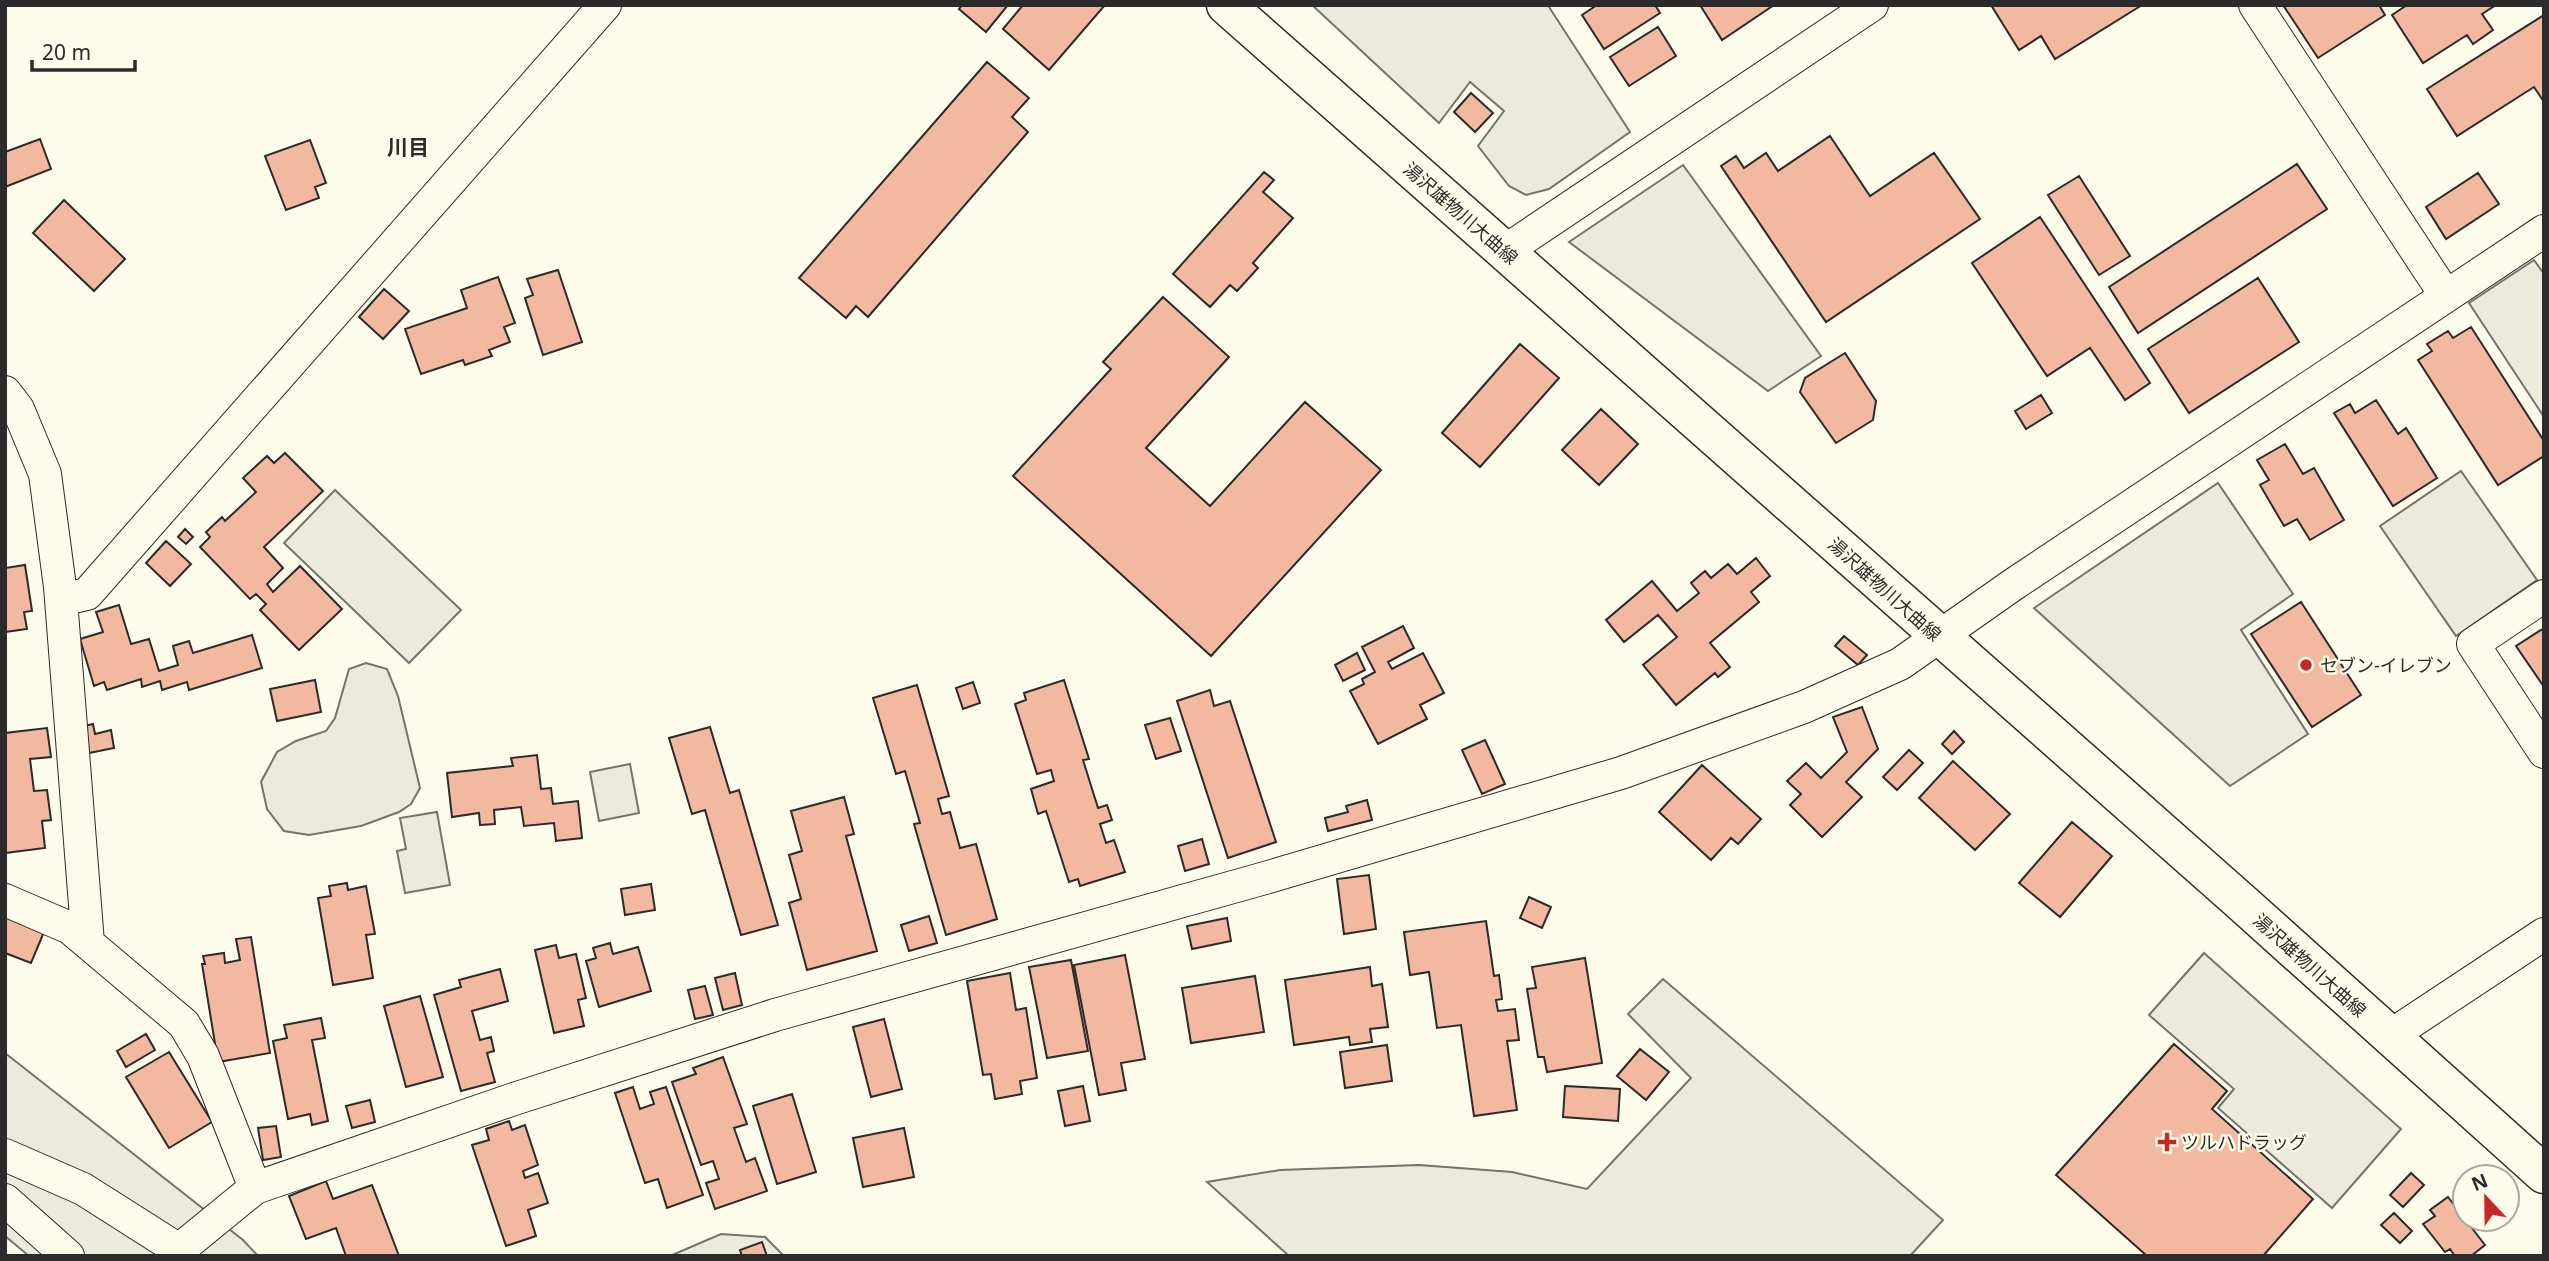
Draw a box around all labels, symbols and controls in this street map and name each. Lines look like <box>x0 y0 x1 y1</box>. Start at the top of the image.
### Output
scale bar <box>32 28 135 72</box>
text: 20 m <box>42 38 91 66</box>
district label: 川目 <box>387 133 429 161</box>
street label: 湯沢雄物川大曲線 <box>1399 157 1523 269</box>
street label: 湯沢雄物川大曲線 <box>1823 532 1947 646</box>
place label: セブン-イレブン <box>2320 653 2452 677</box>
marker: セブン-イレブン <box>2298 657 2314 673</box>
street label: 湯沢雄物川大曲線 <box>2248 908 2372 1022</box>
place label: ツルハドラッグ <box>2181 1130 2307 1154</box>
marker: ツルハドラッグ <box>2159 1134 2175 1150</box>
north arrow <box>2451 1163 2521 1233</box>
text: N <box>2468 1167 2492 1197</box>

